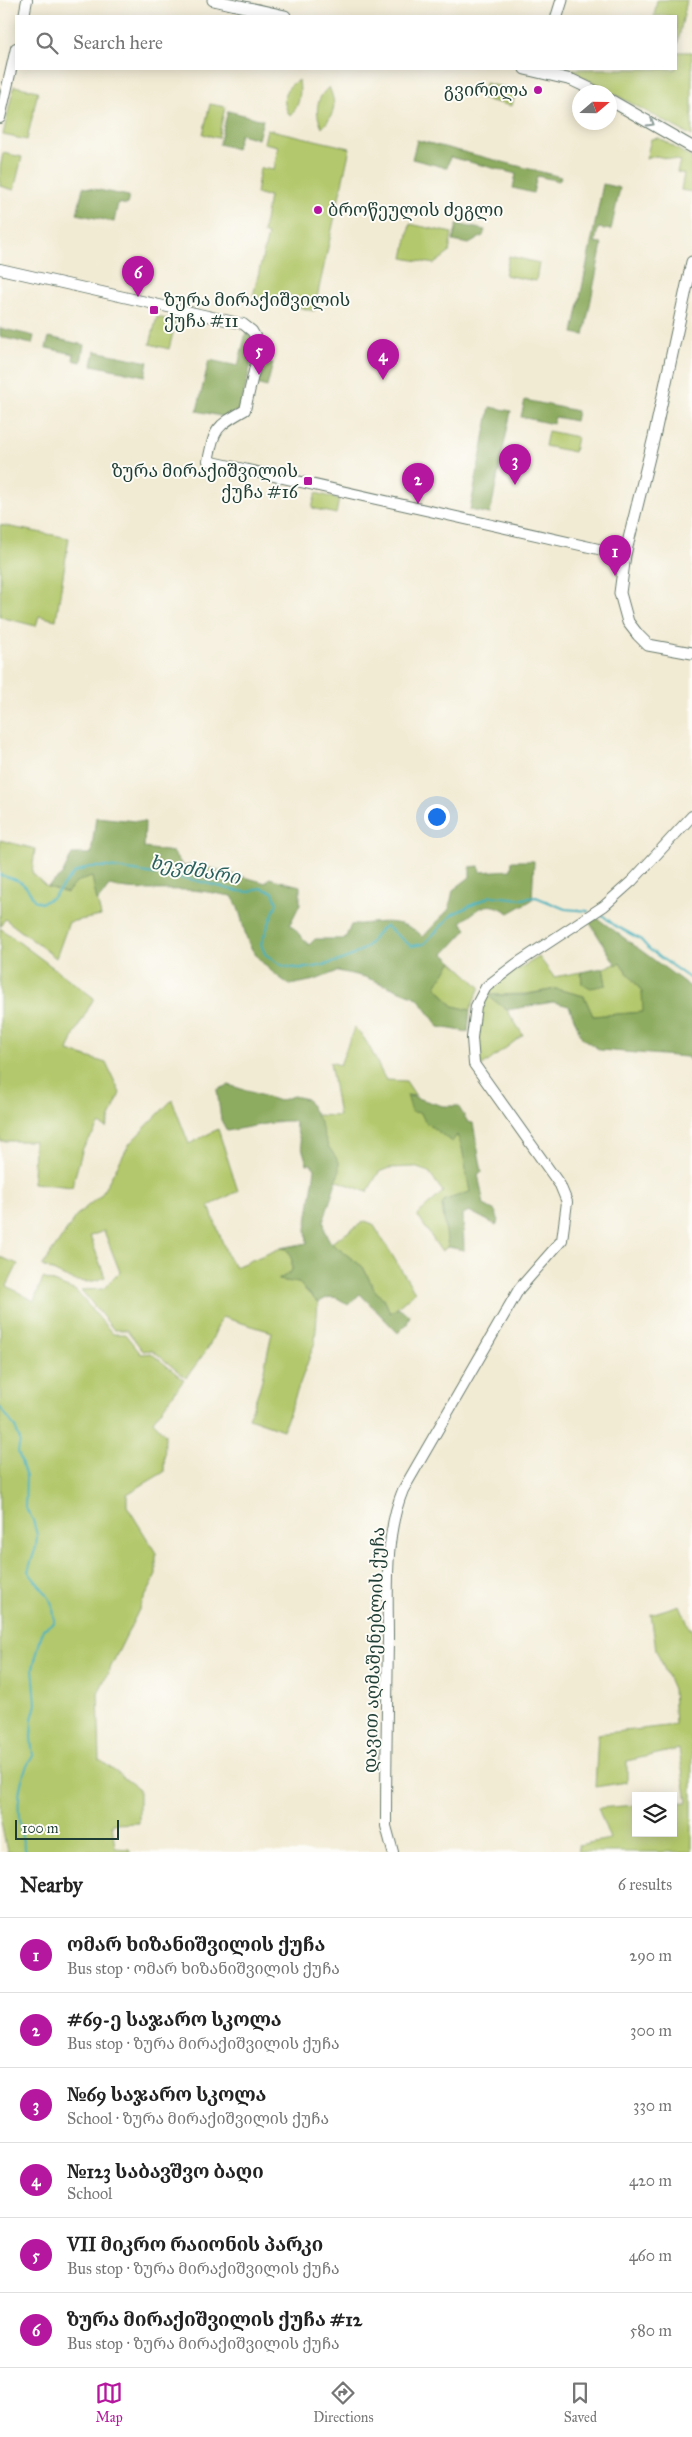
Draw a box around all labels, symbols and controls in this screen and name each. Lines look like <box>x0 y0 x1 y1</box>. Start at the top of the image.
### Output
search box <box>15 15 677 70</box>
icon: search <box>33 29 61 57</box>
text: Search here <box>73 31 163 54</box>
place label: გვირილა <box>444 79 528 101</box>
marker: გვირილა <box>532 84 544 96</box>
north arrow <box>572 85 617 130</box>
one-way arrow <box>645 116 654 126</box>
place label: ბროწეულის ძეგლი <box>328 199 503 221</box>
marker: ბროწეულის ძეგლი <box>312 204 324 216</box>
pin: 6 <box>122 256 154 297</box>
place label: ზურა მირაქიშვილის ქუჩა #11 <box>164 289 350 332</box>
marker: ზურა მირაქიშვილის ქუჩა #11 <box>148 304 160 316</box>
pin: 5 <box>243 334 275 375</box>
pin: 4 <box>367 339 399 380</box>
pin: 3 <box>499 444 531 485</box>
place label: ზურა მირაქიშვილის ქუჩა #16 <box>112 460 299 503</box>
pin: 2 <box>402 463 434 504</box>
marker: ზურა მირაქიშვილის ქუჩა #16 <box>302 475 314 487</box>
pin: 1 <box>599 535 631 576</box>
your location <box>424 804 450 830</box>
water label: ხევძმარი <box>148 850 243 889</box>
street label: დავით აღმაშენებლის ქუჩა <box>359 1527 389 1773</box>
map controls <box>632 1792 677 1837</box>
button: layers <box>632 1792 677 1837</box>
scale bar <box>15 1817 119 1840</box>
text: 100 m <box>22 1820 59 1837</box>
text: Nearby <box>20 1872 83 1898</box>
text: 6 results <box>618 1875 672 1894</box>
text: ომარ ხიზანიშვილის ქუჩა <box>67 1933 325 1956</box>
text: 1 <box>33 1946 39 1965</box>
text: 290 m <box>629 1946 672 1965</box>
text: Bus stop · ომარ ხიზანიშვილის ქუჩა <box>67 1959 340 1978</box>
text: #69-ე საჯარო სკოლა <box>67 2008 282 2031</box>
text: 2 <box>32 2021 40 2040</box>
text: 300 m <box>630 2021 672 2040</box>
text: Bus stop · ზურა მირაქიშვილის ქუჩა <box>67 2034 340 2053</box>
text: №69 საჯარო სკოლა <box>67 2083 266 2106</box>
text: 3 <box>33 2096 39 2115</box>
text: 330 m <box>633 2096 672 2115</box>
text: School · ზურა მირაქიშვილის ქუჩა <box>67 2109 329 2128</box>
text: №123 საბავშვო ბაღი <box>67 2160 264 2183</box>
text: 4 <box>32 2171 40 2190</box>
text: 420 m <box>629 2171 672 2190</box>
text: School <box>67 2184 112 2203</box>
text: VII მიკრო რაიონის პარკი <box>67 2233 323 2256</box>
text: 5 <box>32 2246 40 2265</box>
text: 460 m <box>629 2246 672 2265</box>
text: Bus stop · ზურა მირაქიშვილის ქუჩა <box>67 2259 340 2278</box>
text: ზურა მირაქიშვილის ქუჩა #12 <box>67 2308 362 2331</box>
text: 6 <box>32 2321 40 2340</box>
text: 580 m <box>630 2321 672 2340</box>
text: Bus stop · ზურა მირაქიშვილის ქუჩა <box>67 2334 340 2353</box>
tab: Map <box>95 2379 123 2426</box>
tab: Directions <box>313 2379 374 2426</box>
tab: Saved <box>564 2379 597 2426</box>

